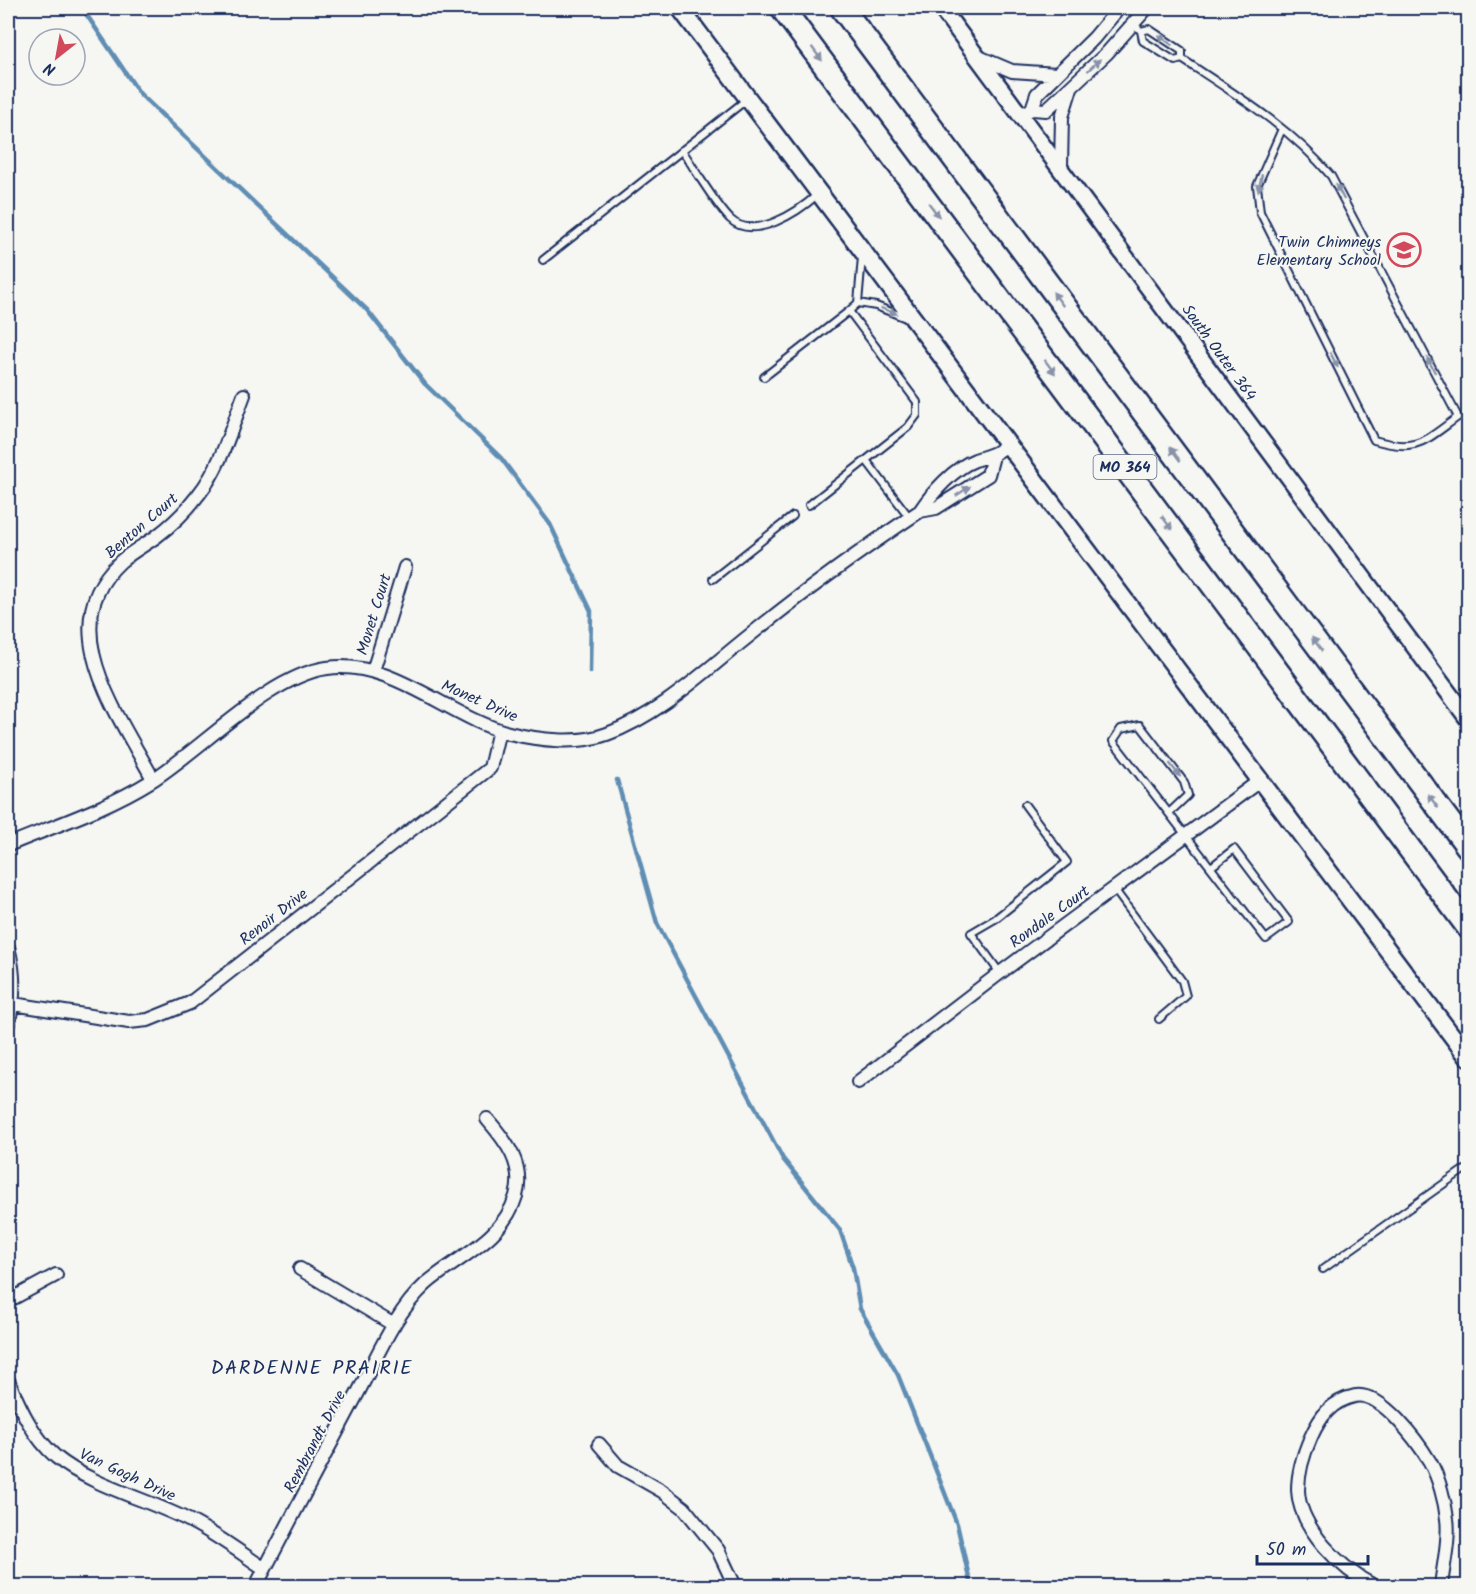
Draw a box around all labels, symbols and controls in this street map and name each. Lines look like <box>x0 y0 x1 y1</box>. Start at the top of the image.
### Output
north arrow <box>27 27 87 87</box>
one-way arrow <box>1157 35 1173 46</box>
one-way arrow <box>810 47 822 62</box>
text: N <box>39 55 61 82</box>
one-way arrow <box>1086 59 1101 72</box>
one-way arrow <box>1255 174 1265 192</box>
one-way arrow <box>1335 184 1345 201</box>
one-way arrow <box>927 203 939 218</box>
place label: Twin Chimneys Elementary School <box>1257 230 1381 273</box>
school or university icon: Twin Chimneys Elementary School <box>1386 232 1422 268</box>
one-way arrow <box>1052 291 1064 306</box>
street label: South Outer 364 <box>1175 299 1263 407</box>
one-way arrow <box>880 307 898 317</box>
one-way arrow <box>1329 351 1339 368</box>
one-way arrow <box>1426 356 1436 373</box>
one-way arrow <box>1043 359 1056 375</box>
one-way arrow <box>1170 447 1182 462</box>
road number: MO 364 <box>1094 455 1156 479</box>
one-way arrow <box>955 485 972 496</box>
street label: Benton Court <box>100 487 185 565</box>
one-way arrow <box>1160 516 1172 531</box>
street label: Monet Court <box>350 570 399 658</box>
one-way arrow <box>1311 637 1323 652</box>
street label: Monet Drive <box>437 673 522 729</box>
one-way arrow <box>1168 762 1180 777</box>
one-way arrow <box>1428 793 1440 808</box>
street label: Rondale Court <box>1004 879 1096 955</box>
street label: Renoir Drive <box>234 882 314 952</box>
district label: DARDENNE PRAIRIE <box>211 1353 413 1385</box>
street label: Rembrandt Drive <box>278 1386 353 1497</box>
street label: Van Gogh Drive <box>75 1442 180 1509</box>
scale bar <box>1257 1528 1368 1566</box>
text: 50 m <box>1266 1536 1306 1565</box>

